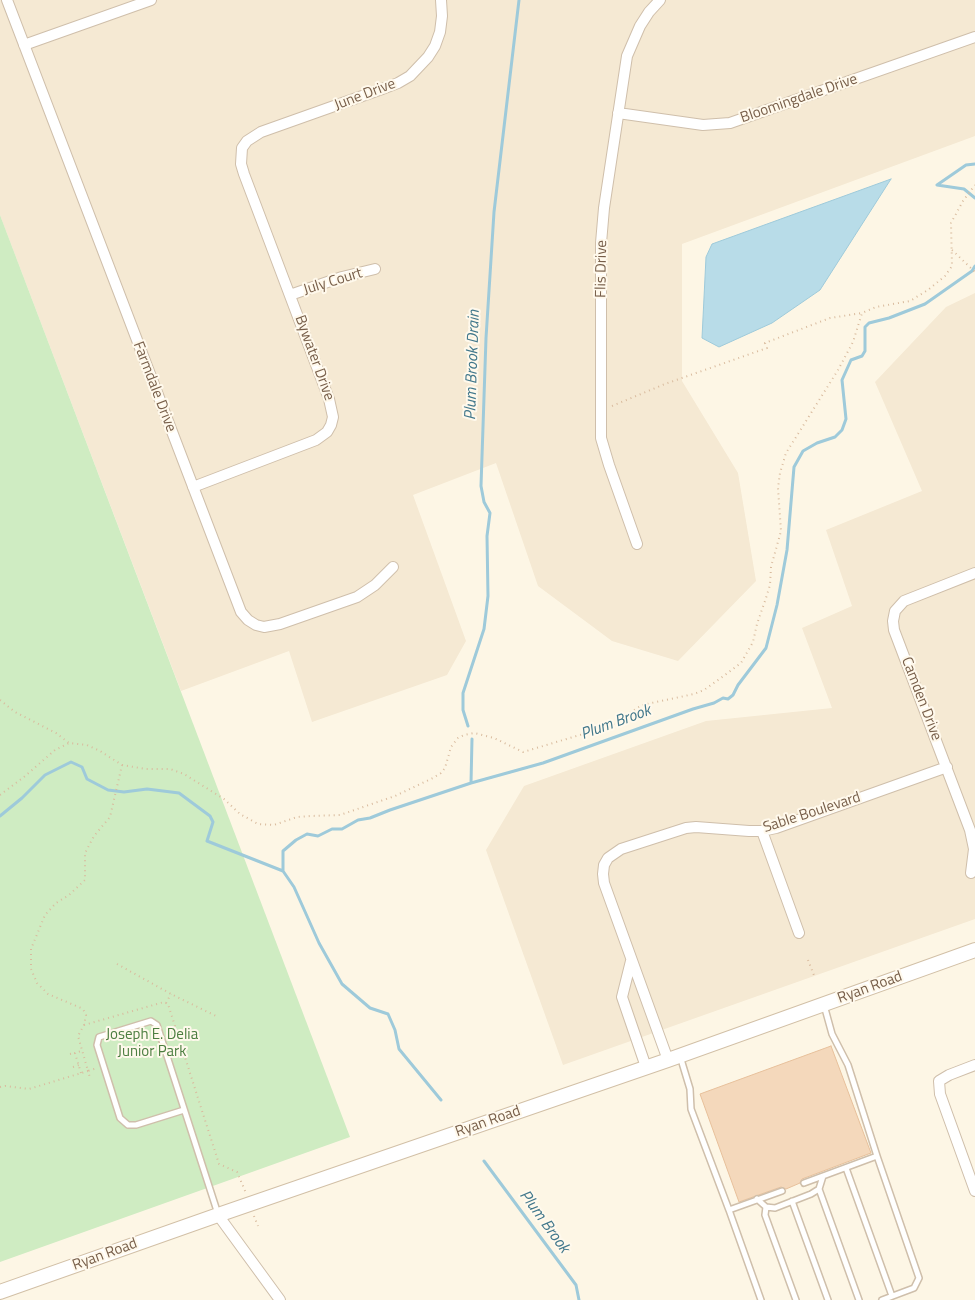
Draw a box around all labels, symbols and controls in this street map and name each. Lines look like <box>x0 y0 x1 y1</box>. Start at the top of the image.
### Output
street label: Bloomingdale Drive <box>738 71 860 127</box>
street label: June Drive <box>332 75 398 115</box>
street label: Flis Drive <box>592 240 612 298</box>
street label: July Court <box>301 265 365 299</box>
water label: Plum Brook Drain <box>461 309 485 421</box>
street label: Bywater Drive <box>290 313 338 403</box>
street label: Farmdale Drive <box>129 339 179 435</box>
street label: Camden Drive <box>897 655 945 743</box>
water label: Plum Brook <box>578 701 654 745</box>
street label: Sable Boulevard <box>761 789 863 837</box>
street label: Ryan Road <box>835 968 905 1008</box>
park label: Joseph E. Delia Junior Park <box>106 1026 198 1061</box>
street label: Ryan Road <box>453 1102 523 1142</box>
water label: Plum Brook <box>515 1187 573 1257</box>
street label: Ryan Road <box>70 1235 140 1275</box>

